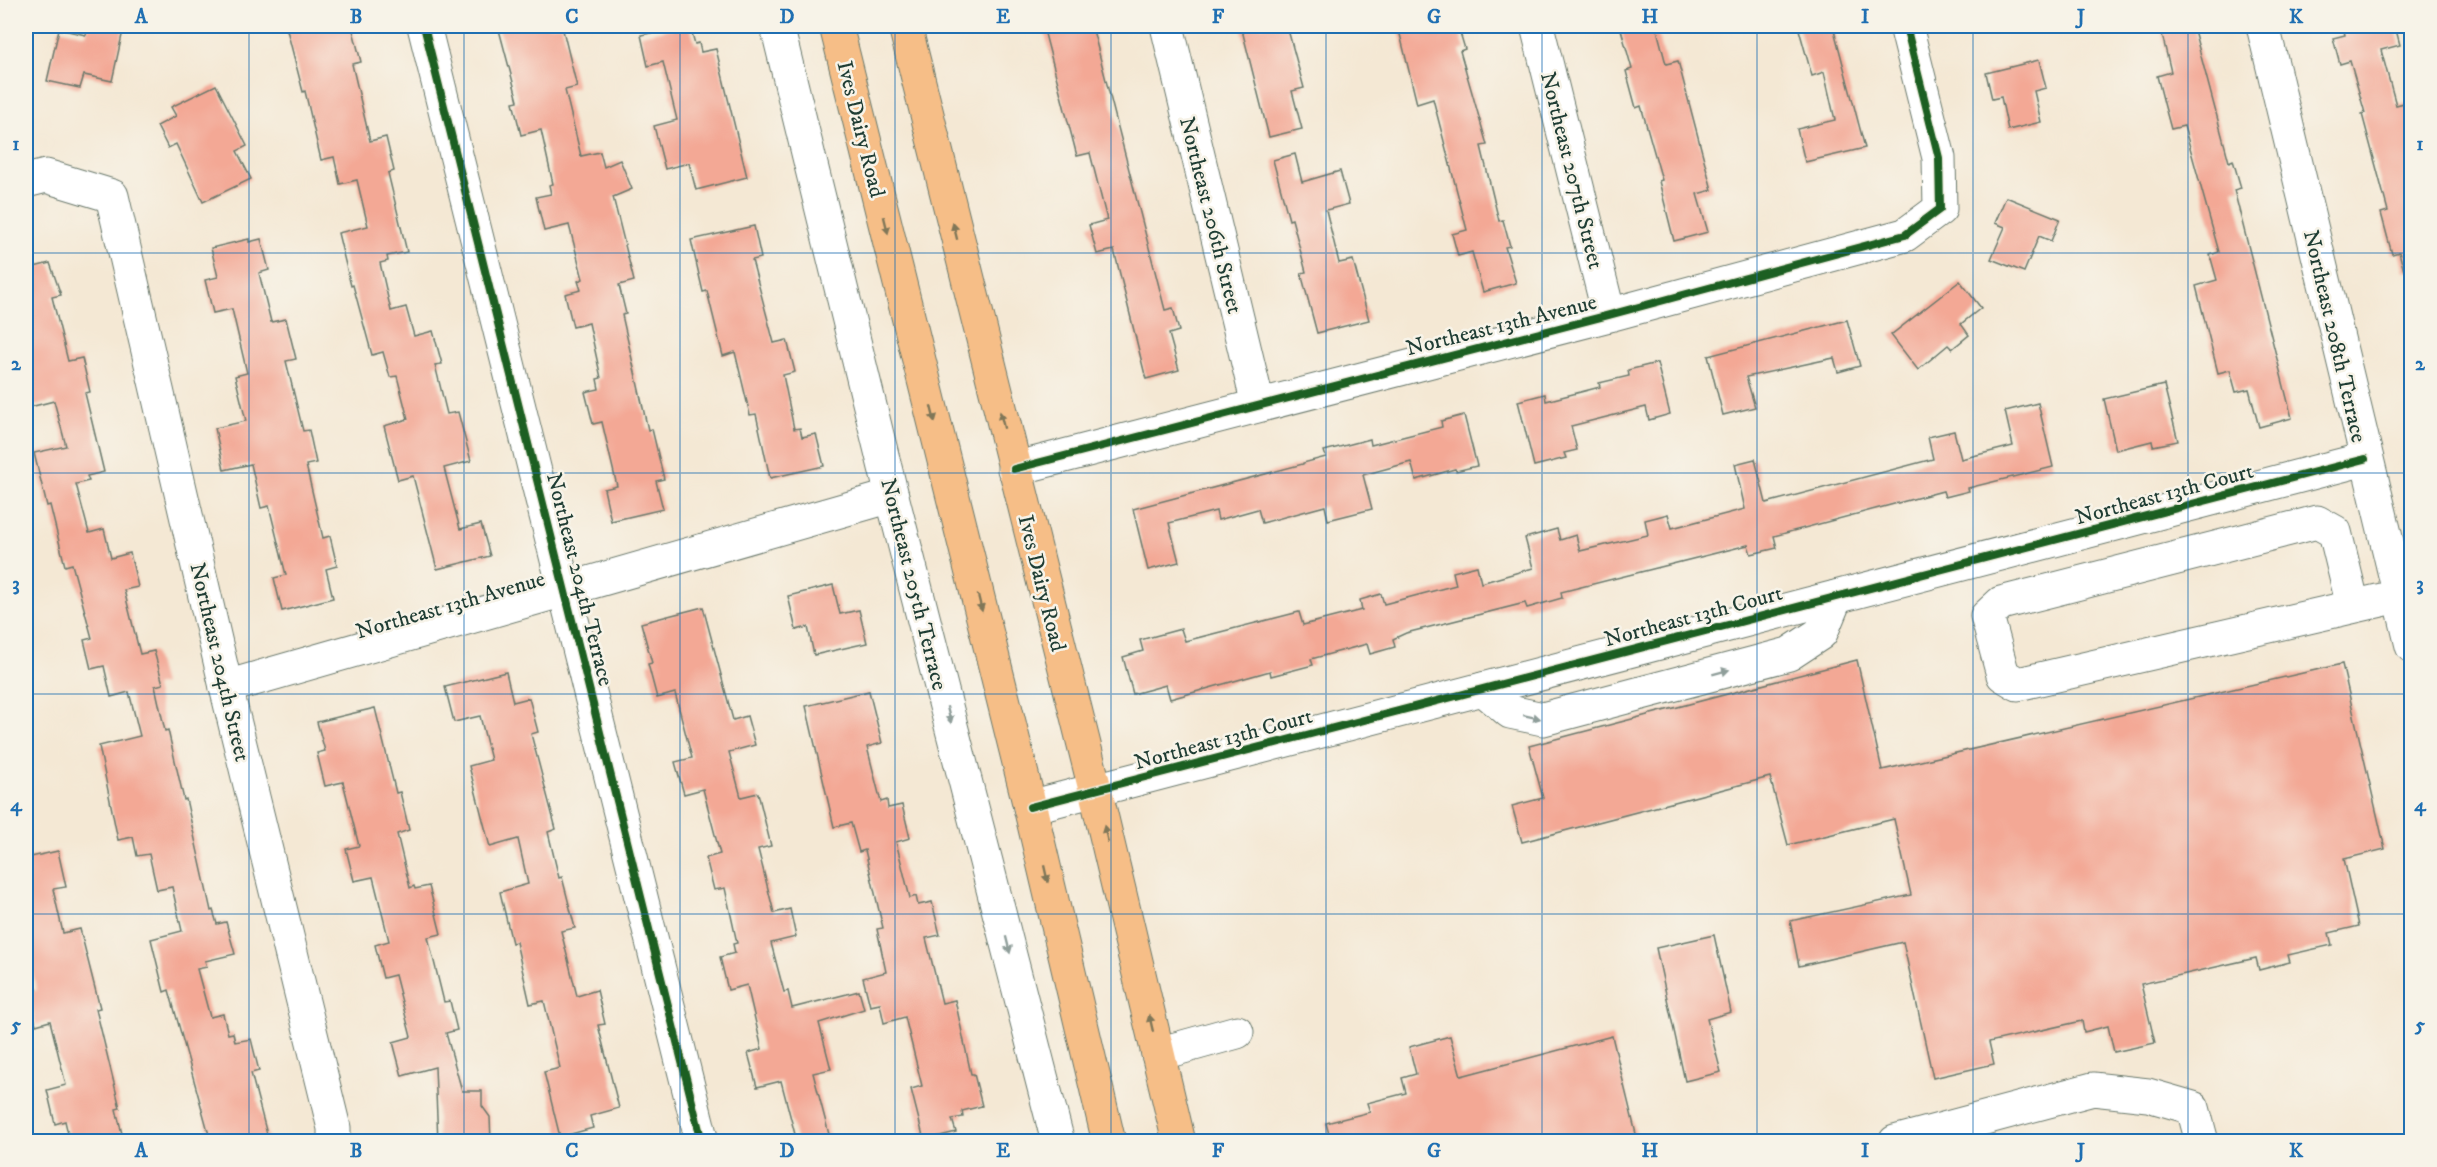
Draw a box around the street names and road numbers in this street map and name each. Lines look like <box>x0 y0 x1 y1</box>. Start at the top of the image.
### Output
street label: Ives Dairy Road <box>831 58 891 200</box>
street label: Northeast 207th Street <box>1534 69 1609 272</box>
street label: Northeast 206th Street <box>1173 114 1248 317</box>
street label: Northeast 208th Terrace <box>2297 227 2372 445</box>
street label: Northeast 13th Avenue <box>1403 289 1599 362</box>
street label: Northeast 13th Court <box>2072 458 2256 531</box>
street label: Northeast 204th Terrace <box>540 470 619 689</box>
street label: Northeast 205th Terrace <box>874 476 953 693</box>
street label: Ives Dairy Road <box>1012 512 1072 654</box>
street label: Northeast 204th Street <box>184 560 256 764</box>
street label: Northeast 13th Avenue <box>353 566 548 645</box>
street label: Northeast 13th Court <box>1601 580 1785 653</box>
street label: Northeast 13th Court <box>1131 703 1315 776</box>

